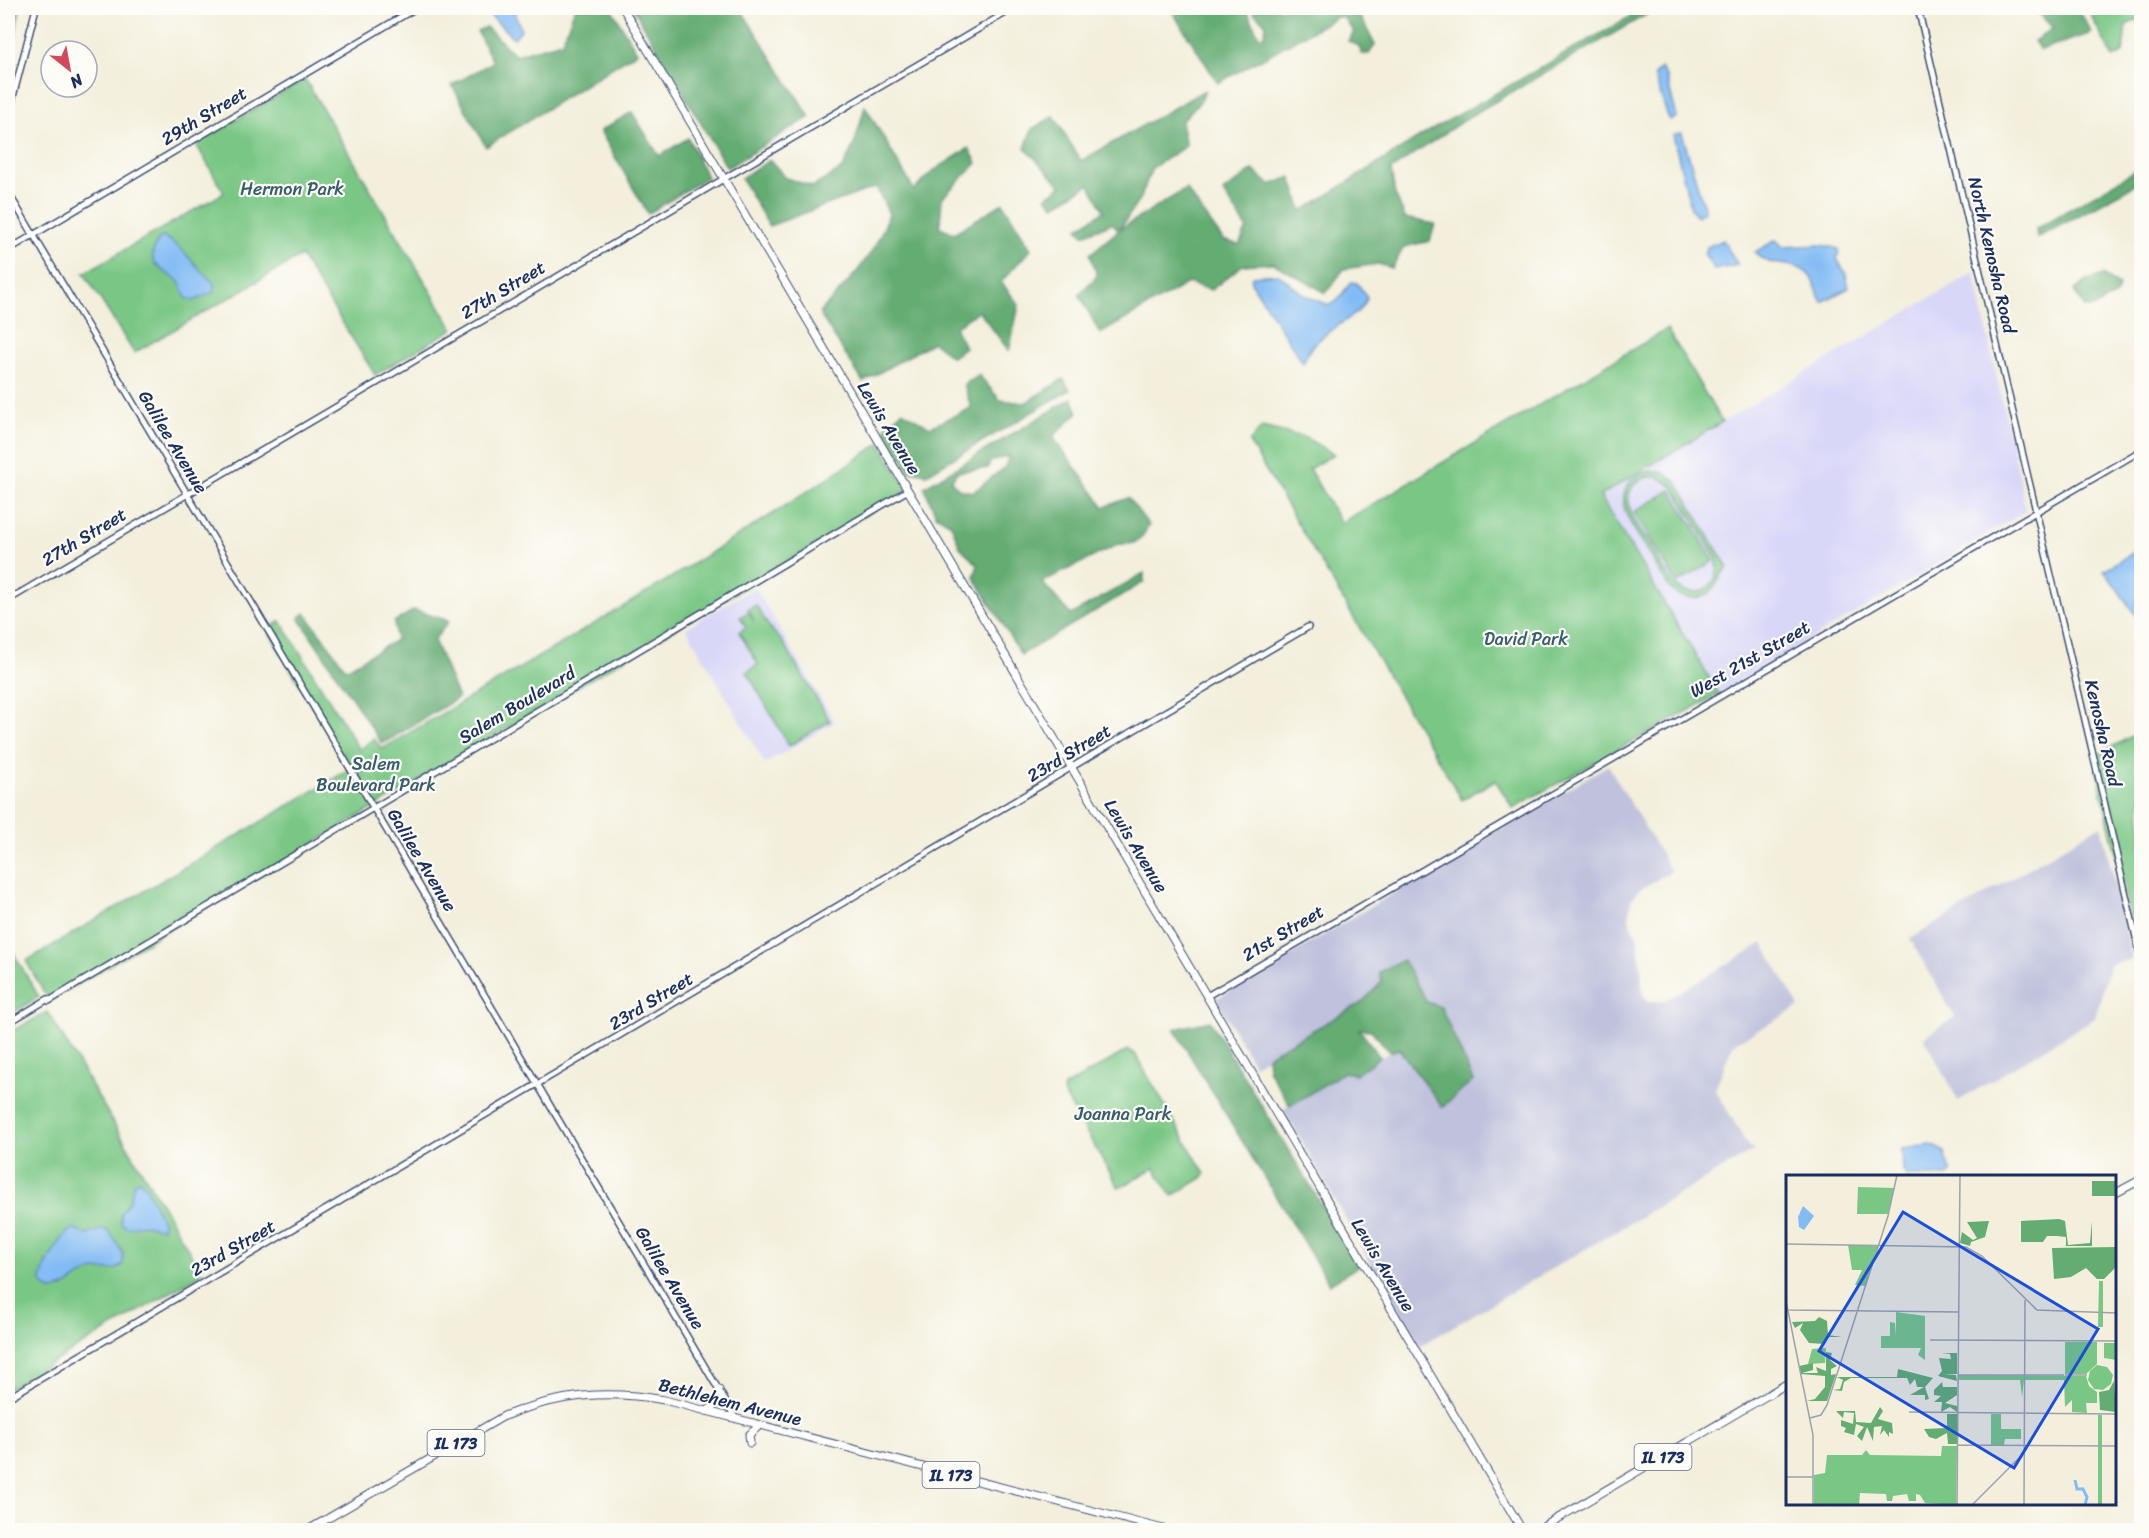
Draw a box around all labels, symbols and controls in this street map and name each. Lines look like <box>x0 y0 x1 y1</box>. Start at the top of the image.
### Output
north arrow <box>39 39 99 99</box>
text: N <box>63 66 90 97</box>
street label: 29th Street <box>155 78 253 154</box>
park label: Hermon Park <box>240 173 344 205</box>
street label: North Kenosha Road <box>1958 174 2026 338</box>
street label: 27th Street <box>454 252 552 328</box>
street label: Lewis Avenue <box>848 375 930 481</box>
street label: Galilee Avenue <box>129 384 217 500</box>
street label: 27th Street <box>35 499 133 575</box>
street label: West 21st Street <box>1684 611 1817 707</box>
park label: David Park <box>1484 623 1568 655</box>
street label: Salem Boulevard <box>452 657 583 753</box>
street label: Kenosha Road <box>2075 676 2131 791</box>
street label: 23rd Street <box>1020 715 1118 791</box>
park label: Salem Boulevard Park <box>316 748 436 801</box>
street label: Lewis Avenue <box>1095 793 1177 899</box>
street label: Galilee Avenue <box>378 802 466 918</box>
street label: 21st Street <box>1236 896 1330 970</box>
street label: 23rd Street <box>602 963 700 1039</box>
park label: Joanna Park <box>1074 1098 1172 1130</box>
inset map <box>1786 1175 2116 1505</box>
street label: 23rd Street <box>184 1211 282 1285</box>
street label: Lewis Avenue <box>1342 1212 1424 1318</box>
street label: Galilee Avenue <box>626 1220 714 1336</box>
street label: Bethlehem Avenue <box>655 1369 805 1435</box>
road number: IL 173 <box>428 1430 484 1456</box>
road number: IL 173 <box>1634 1444 1692 1470</box>
road number: IL 173 <box>922 1462 980 1488</box>

